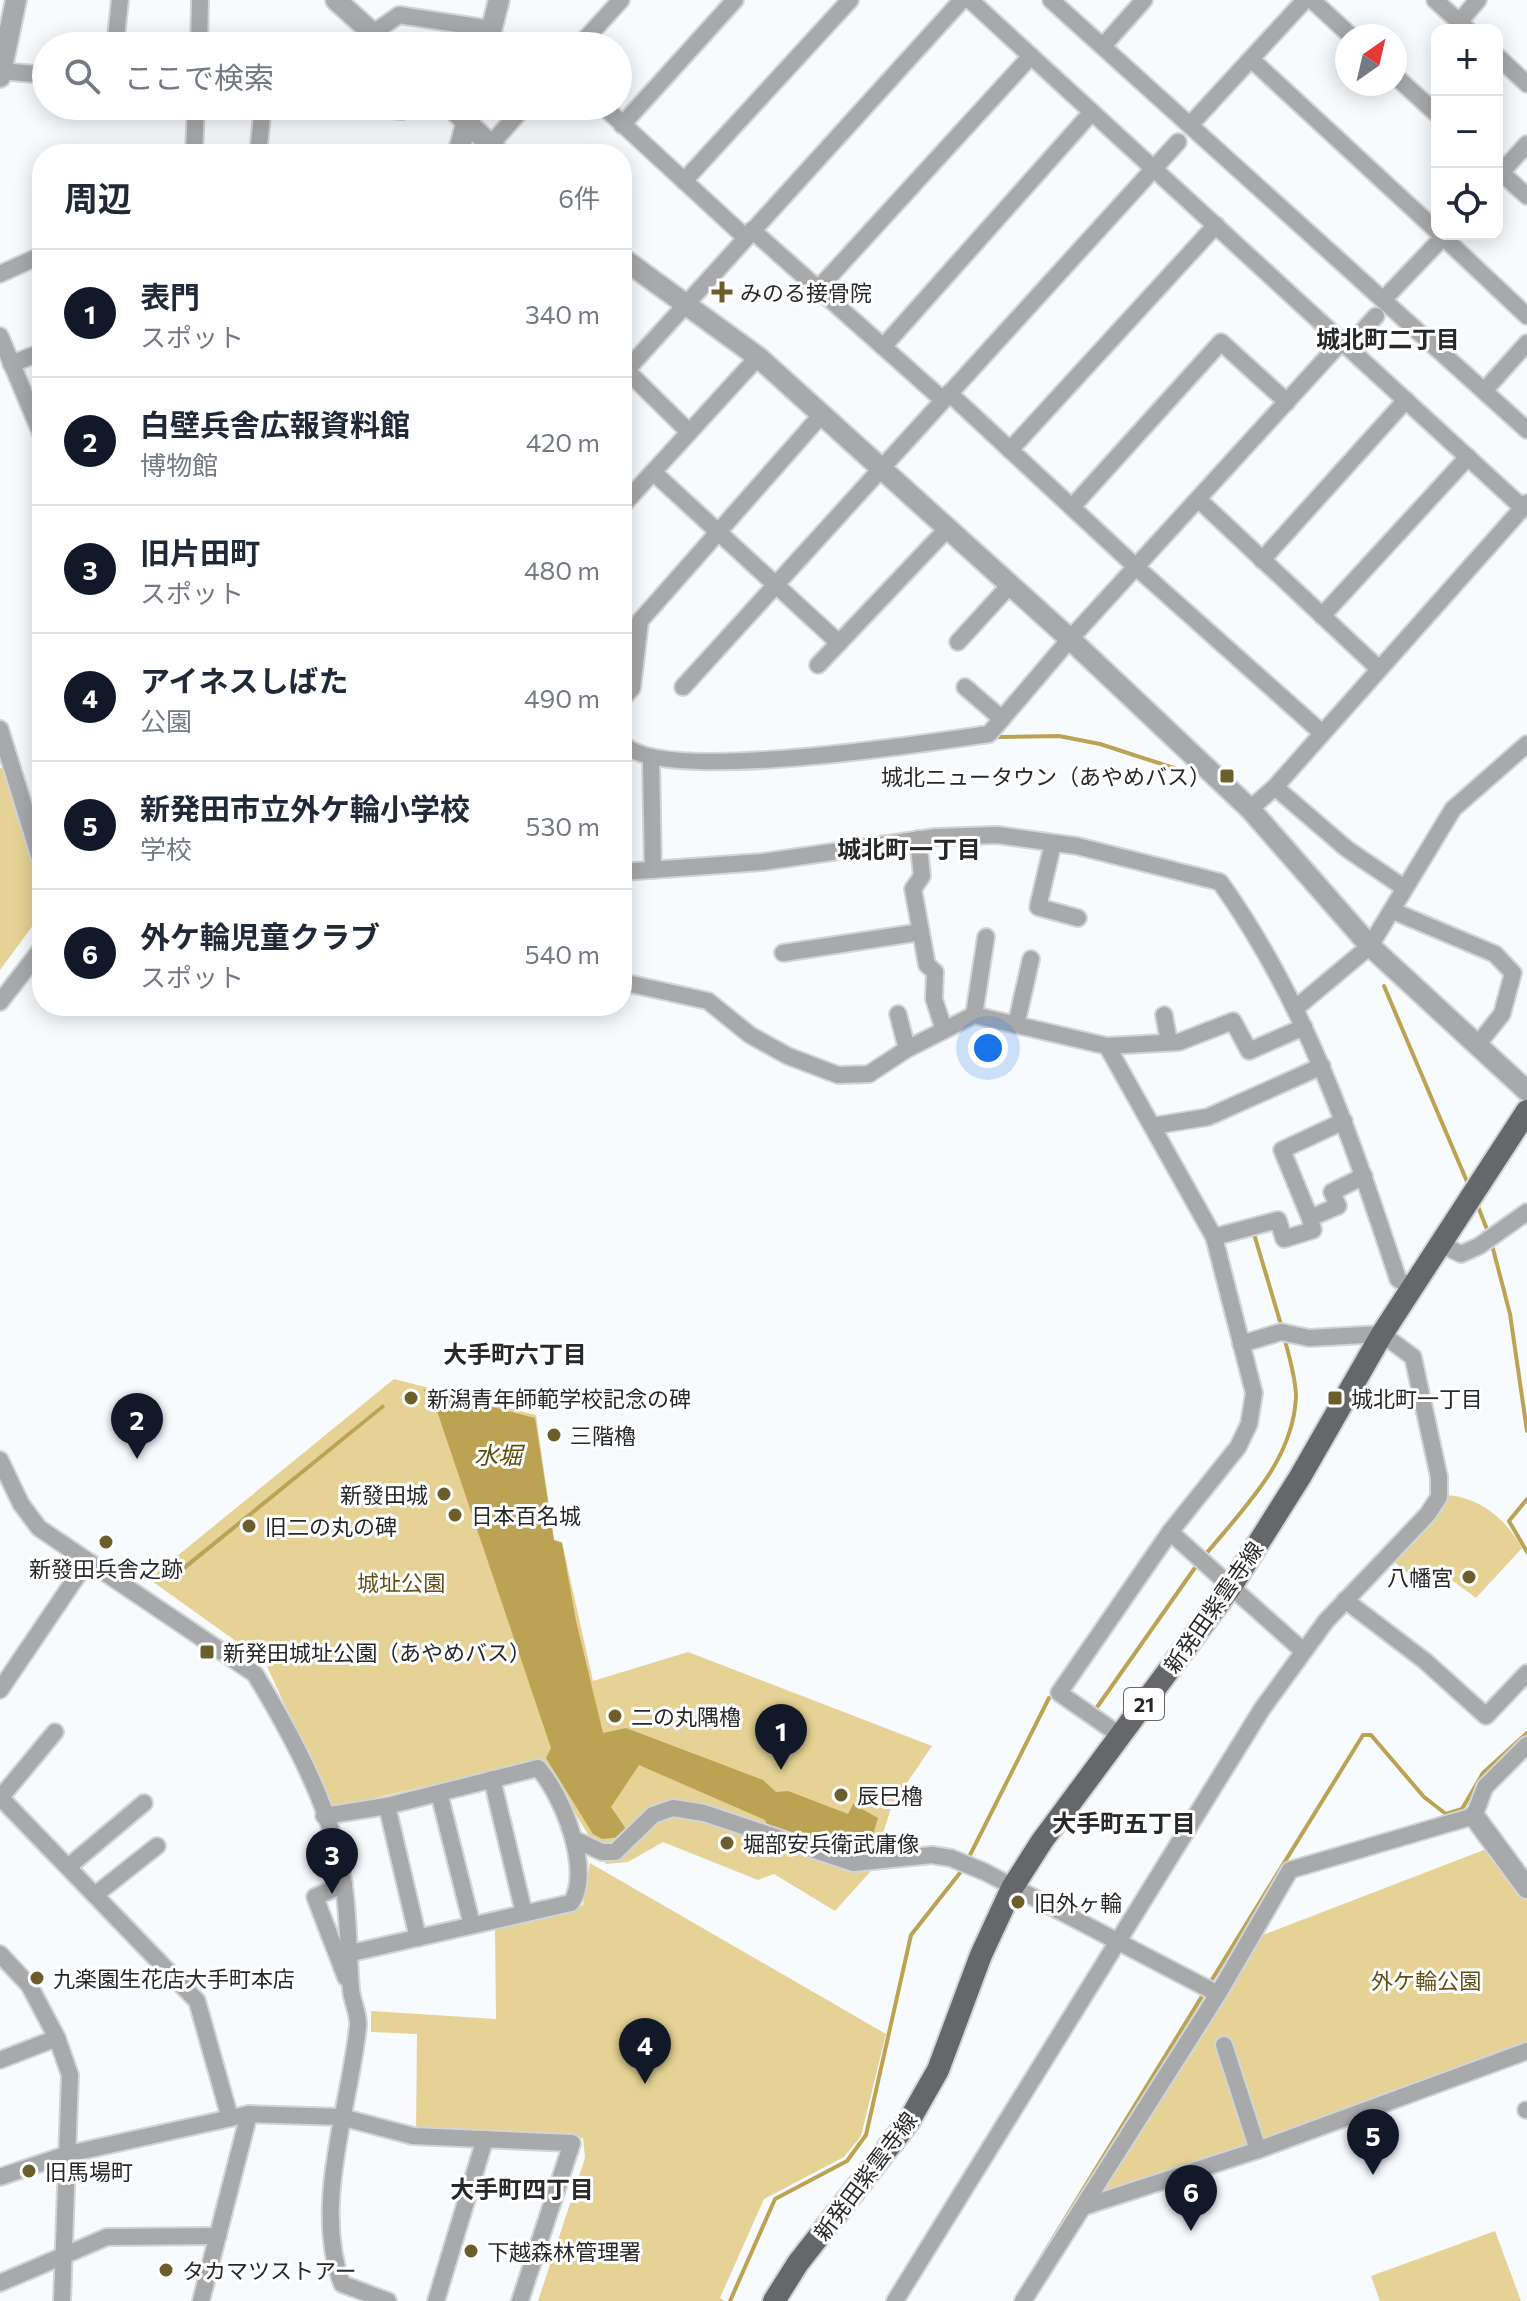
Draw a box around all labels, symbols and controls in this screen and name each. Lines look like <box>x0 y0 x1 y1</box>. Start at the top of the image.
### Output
north arrow <box>1335 24 1407 96</box>
map controls <box>1431 24 1503 240</box>
button: + <box>1431 24 1503 96</box>
search box <box>32 32 632 120</box>
icon: search <box>60 54 104 98</box>
text: ここで検索 <box>124 58 274 95</box>
button: − <box>1431 96 1503 168</box>
button: locate <box>1431 168 1503 240</box>
text: 周辺 <box>64 176 132 218</box>
text: 6件 <box>558 182 600 213</box>
text: 表門 <box>140 277 200 314</box>
place label: みのる接骨院 <box>740 279 872 306</box>
marker: みのる接骨院 <box>711 281 733 303</box>
text: 1 <box>84 298 96 329</box>
text: 340 m <box>525 298 600 329</box>
text: スポット <box>140 321 244 352</box>
district label: 城北町二丁目 <box>1316 324 1460 353</box>
text: 白壁兵舎広報資料館 <box>140 405 410 442</box>
text: 2 <box>83 426 97 457</box>
text: 420 m <box>526 426 600 457</box>
text: 博物館 <box>140 449 218 480</box>
text: 旧片田町 <box>140 533 260 570</box>
text: 3 <box>82 554 98 585</box>
text: 480 m <box>524 554 600 585</box>
text: スポット <box>140 577 244 608</box>
text: アイネスしばた <box>140 661 349 698</box>
text: 4 <box>82 682 98 713</box>
text: 490 m <box>524 682 600 713</box>
text: 公園 <box>140 705 192 736</box>
place label: 城北ニュータウン（あやめバス） <box>881 763 1211 790</box>
marker: 城北ニュータウン（あやめバス） <box>1218 767 1236 785</box>
text: 新発田市立外ケ輪小学校 <box>140 789 470 826</box>
text: 5 <box>82 810 98 841</box>
text: 530 m <box>526 810 600 841</box>
text: 学校 <box>140 833 192 864</box>
district label: 城北町一丁目 <box>837 834 981 863</box>
text: 外ケ輪児童クラブ <box>140 917 380 954</box>
text: 6 <box>82 938 98 969</box>
text: 540 m <box>525 938 600 969</box>
text: スポット <box>140 961 244 992</box>
your location <box>968 1028 1008 1068</box>
district label: 大手町六丁目 <box>443 1339 587 1368</box>
place label: 新潟青年師範学校記念の碑 <box>427 1385 691 1412</box>
place label: 城北町一丁目 <box>1351 1385 1483 1412</box>
marker: 新潟青年師範学校記念の碑 <box>402 1389 420 1407</box>
marker: 城北町一丁目 <box>1326 1389 1344 1407</box>
pin: 2 <box>111 1393 163 1459</box>
place label: 三階櫓 <box>570 1422 636 1449</box>
marker: 三階櫓 <box>545 1426 563 1444</box>
water label: 水堀 <box>474 1440 526 1469</box>
place label: 新發田城 <box>340 1481 428 1508</box>
marker: 新發田城 <box>435 1485 453 1503</box>
place label: 日本百名城 <box>471 1502 581 1529</box>
marker: 日本百名城 <box>446 1506 464 1524</box>
place label: 旧二の丸の碑 <box>265 1513 397 1540</box>
marker: 旧二の丸の碑 <box>240 1517 258 1535</box>
marker: 新發田兵舎之跡 <box>97 1533 115 1551</box>
street label: 新発田紫雲寺線 <box>1158 1536 1268 1678</box>
place label: 新發田兵舎之跡 <box>29 1555 183 1582</box>
place label: 八幡宮 <box>1387 1564 1453 1591</box>
marker: 八幡宮 <box>1460 1568 1478 1586</box>
park label: 城址公園 <box>357 1569 445 1596</box>
place label: 新発田城址公園（あやめバス） <box>223 1639 531 1666</box>
marker: 新発田城址公園（あやめバス） <box>198 1643 216 1661</box>
road number: 21 <box>1124 1688 1164 1720</box>
place label: 二の丸隅櫓 <box>631 1703 741 1730</box>
pin: 1 <box>755 1704 807 1770</box>
marker: 二の丸隅櫓 <box>606 1707 624 1725</box>
place label: 辰巳櫓 <box>857 1782 923 1809</box>
marker: 辰巳櫓 <box>832 1786 850 1804</box>
district label: 大手町五丁目 <box>1052 1808 1196 1837</box>
pin: 3 <box>306 1828 358 1894</box>
place label: 堀部安兵衛武庸像 <box>743 1830 919 1857</box>
marker: 堀部安兵衛武庸像 <box>718 1834 736 1852</box>
place label: 旧外ヶ輪 <box>1034 1889 1122 1916</box>
marker: 旧外ヶ輪 <box>1009 1893 1027 1911</box>
place label: 九楽園生花店大手町本店 <box>53 1965 295 1992</box>
park label: 外ケ輪公園 <box>1371 1967 1481 1994</box>
marker: 九楽園生花店大手町本店 <box>28 1969 46 1987</box>
pin: 4 <box>619 2018 671 2084</box>
street label: 新発田紫雲寺線 <box>808 2106 922 2246</box>
pin: 5 <box>1347 2109 1399 2175</box>
place label: 旧馬場町 <box>45 2158 133 2185</box>
marker: 旧馬場町 <box>20 2162 38 2180</box>
pin: 6 <box>1165 2165 1217 2231</box>
district label: 大手町四丁目 <box>450 2174 594 2203</box>
place label: 下越森林管理署 <box>487 2238 641 2265</box>
marker: 下越森林管理署 <box>462 2242 480 2260</box>
place label: タカマツストアー <box>182 2257 357 2284</box>
marker: タカマツストアー <box>157 2261 175 2279</box>

